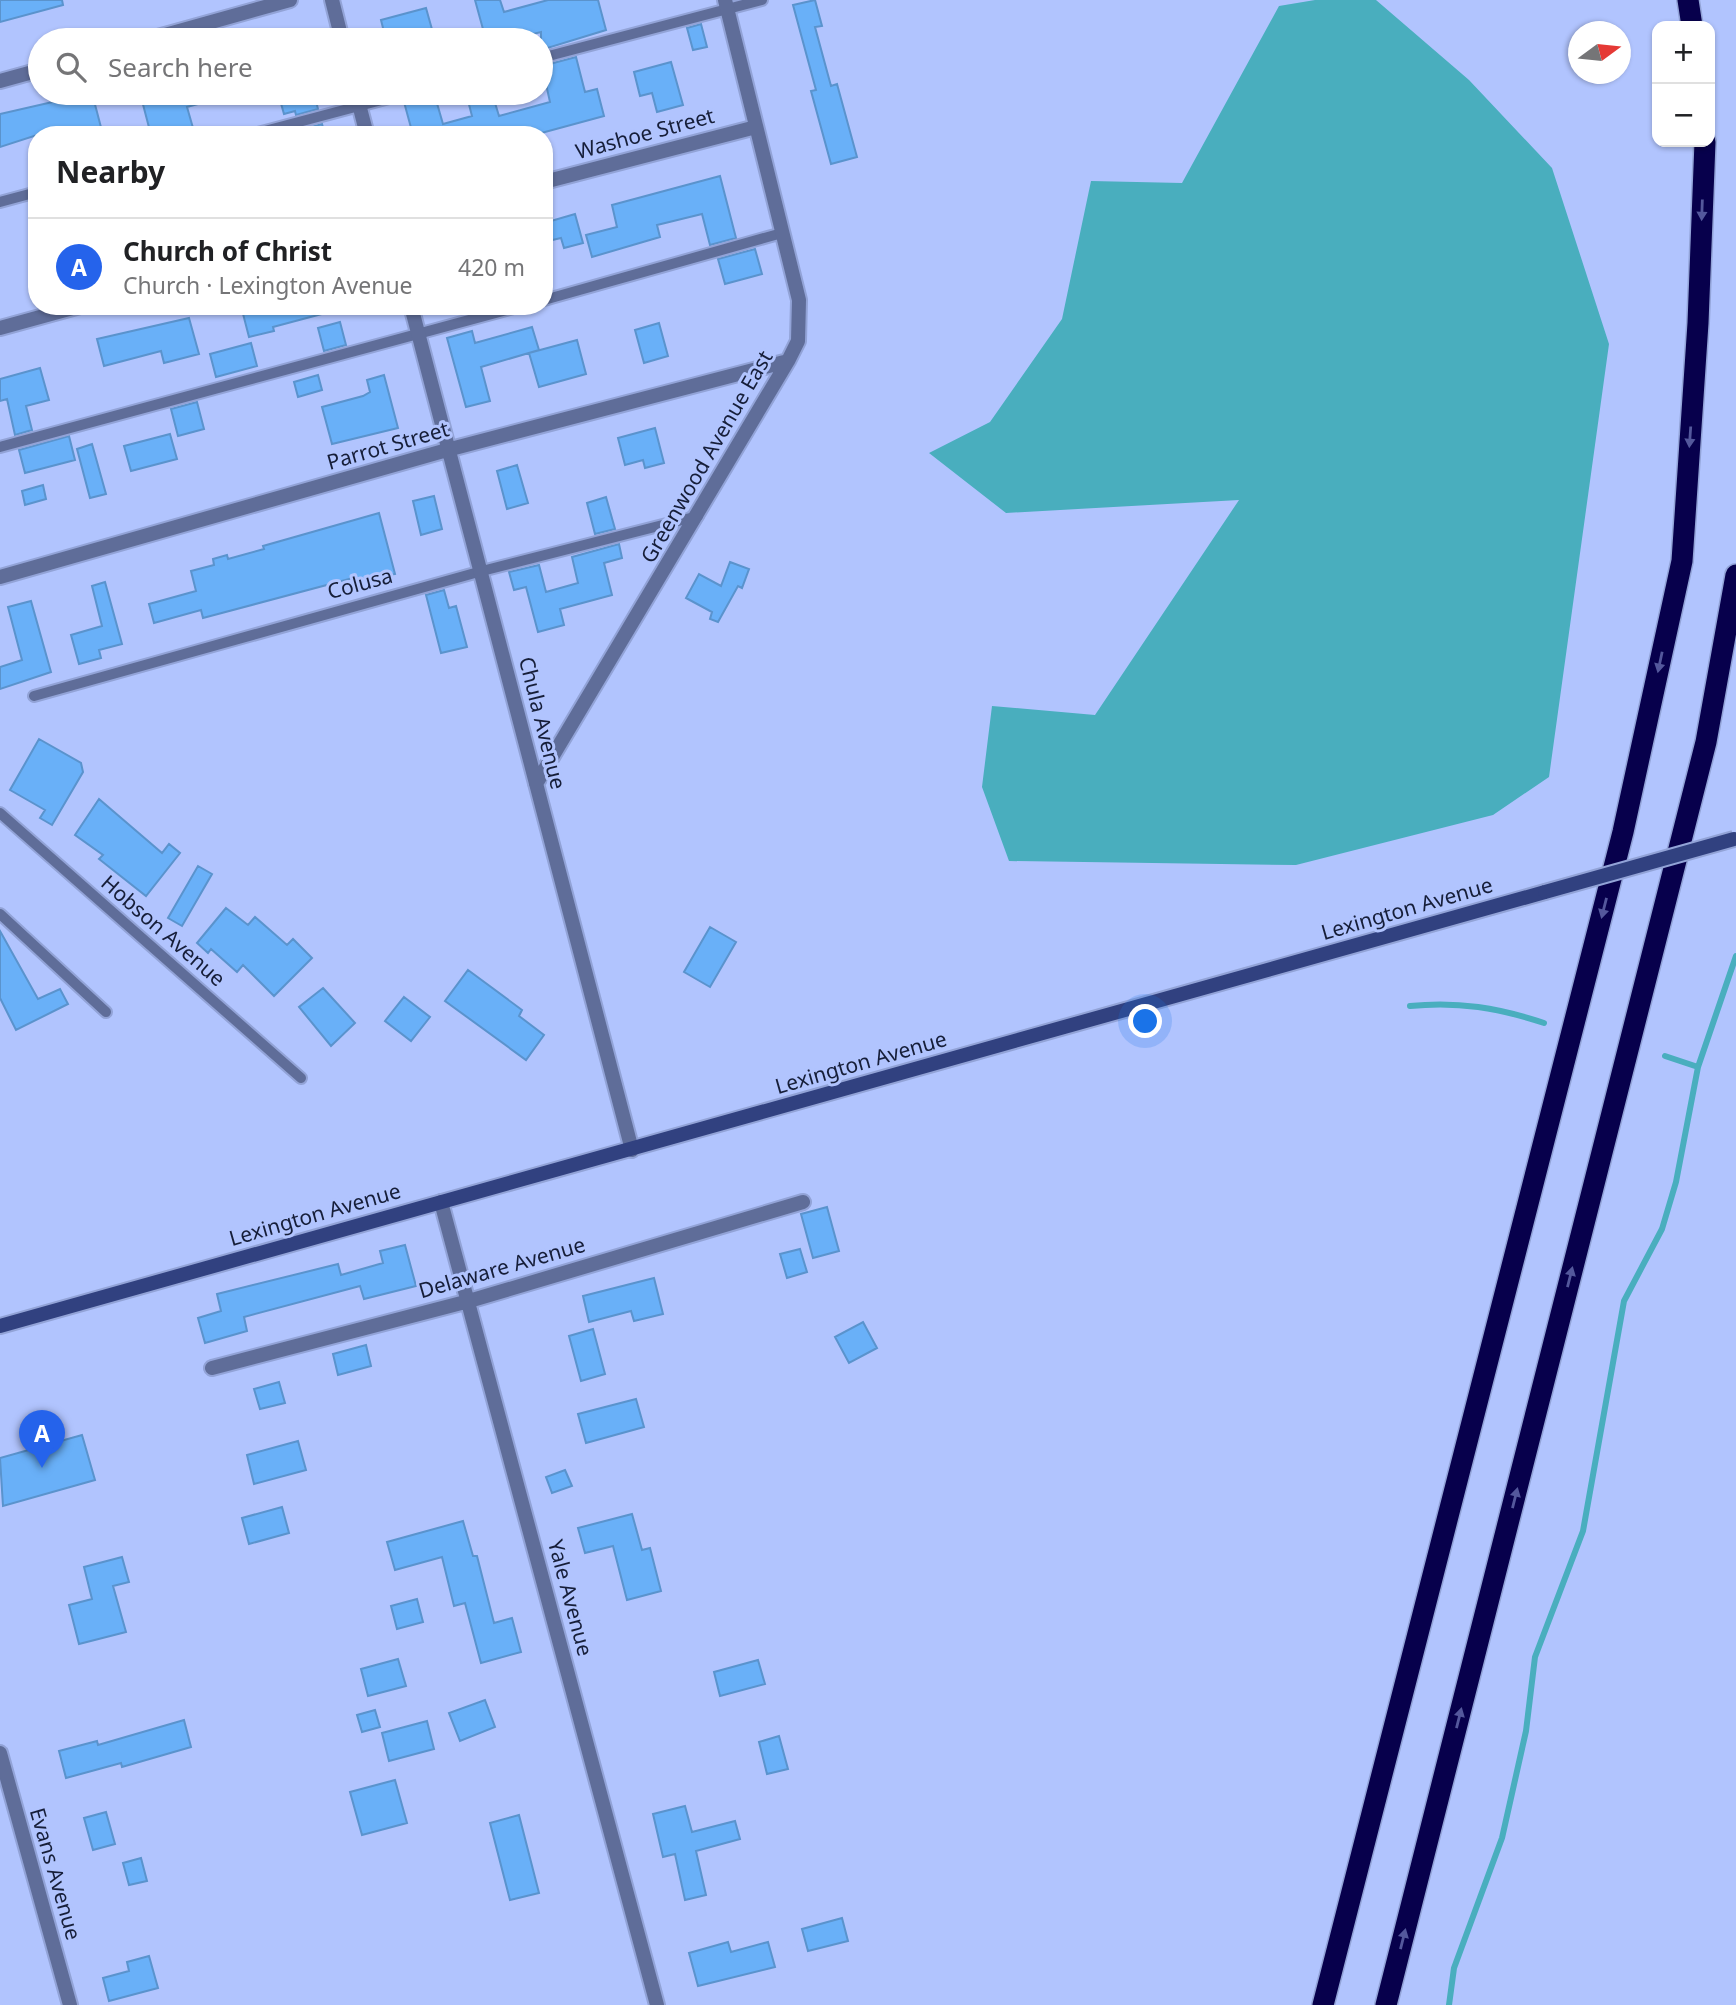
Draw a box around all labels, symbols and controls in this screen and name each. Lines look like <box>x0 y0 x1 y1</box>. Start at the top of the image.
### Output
north arrow <box>1568 21 1631 84</box>
map controls <box>1652 21 1715 147</box>
button: + <box>1652 21 1715 84</box>
search box <box>28 28 553 105</box>
icon: search <box>52 48 90 86</box>
text: Search here <box>108 49 253 85</box>
button: − <box>1652 84 1715 147</box>
street label: Washoe Street <box>572 101 718 165</box>
text: Nearby <box>56 151 165 192</box>
one-way arrow <box>1697 199 1708 221</box>
text: Church of Christ <box>123 233 332 269</box>
text: A <box>71 251 87 283</box>
text: 420 m <box>458 251 525 283</box>
text: Church · Lexington Avenue <box>123 269 413 301</box>
street label: Greenwood Avenue East <box>634 345 779 568</box>
street label: Parrot Street <box>323 414 452 476</box>
one-way arrow <box>1684 426 1695 448</box>
street label: Colusa <box>324 561 395 605</box>
one-way arrow <box>1654 651 1665 673</box>
street label: Chula Avenue <box>513 654 573 792</box>
street label: Hobson Avenue <box>96 868 232 992</box>
street label: Lexington Avenue <box>1318 870 1496 946</box>
one-way arrow <box>1598 897 1609 919</box>
your location <box>1128 1004 1162 1038</box>
street label: Lexington Avenue <box>772 1024 950 1100</box>
street label: Lexington Avenue <box>226 1176 404 1252</box>
street label: Delaware Avenue <box>415 1230 588 1304</box>
one-way arrow <box>1565 1266 1576 1288</box>
pin: A <box>19 1410 65 1468</box>
one-way arrow <box>1510 1487 1521 1509</box>
street label: Yale Avenue <box>542 1537 600 1659</box>
one-way arrow <box>1454 1707 1465 1729</box>
street label: Evans Avenue <box>24 1804 88 1943</box>
one-way arrow <box>1398 1928 1409 1950</box>

